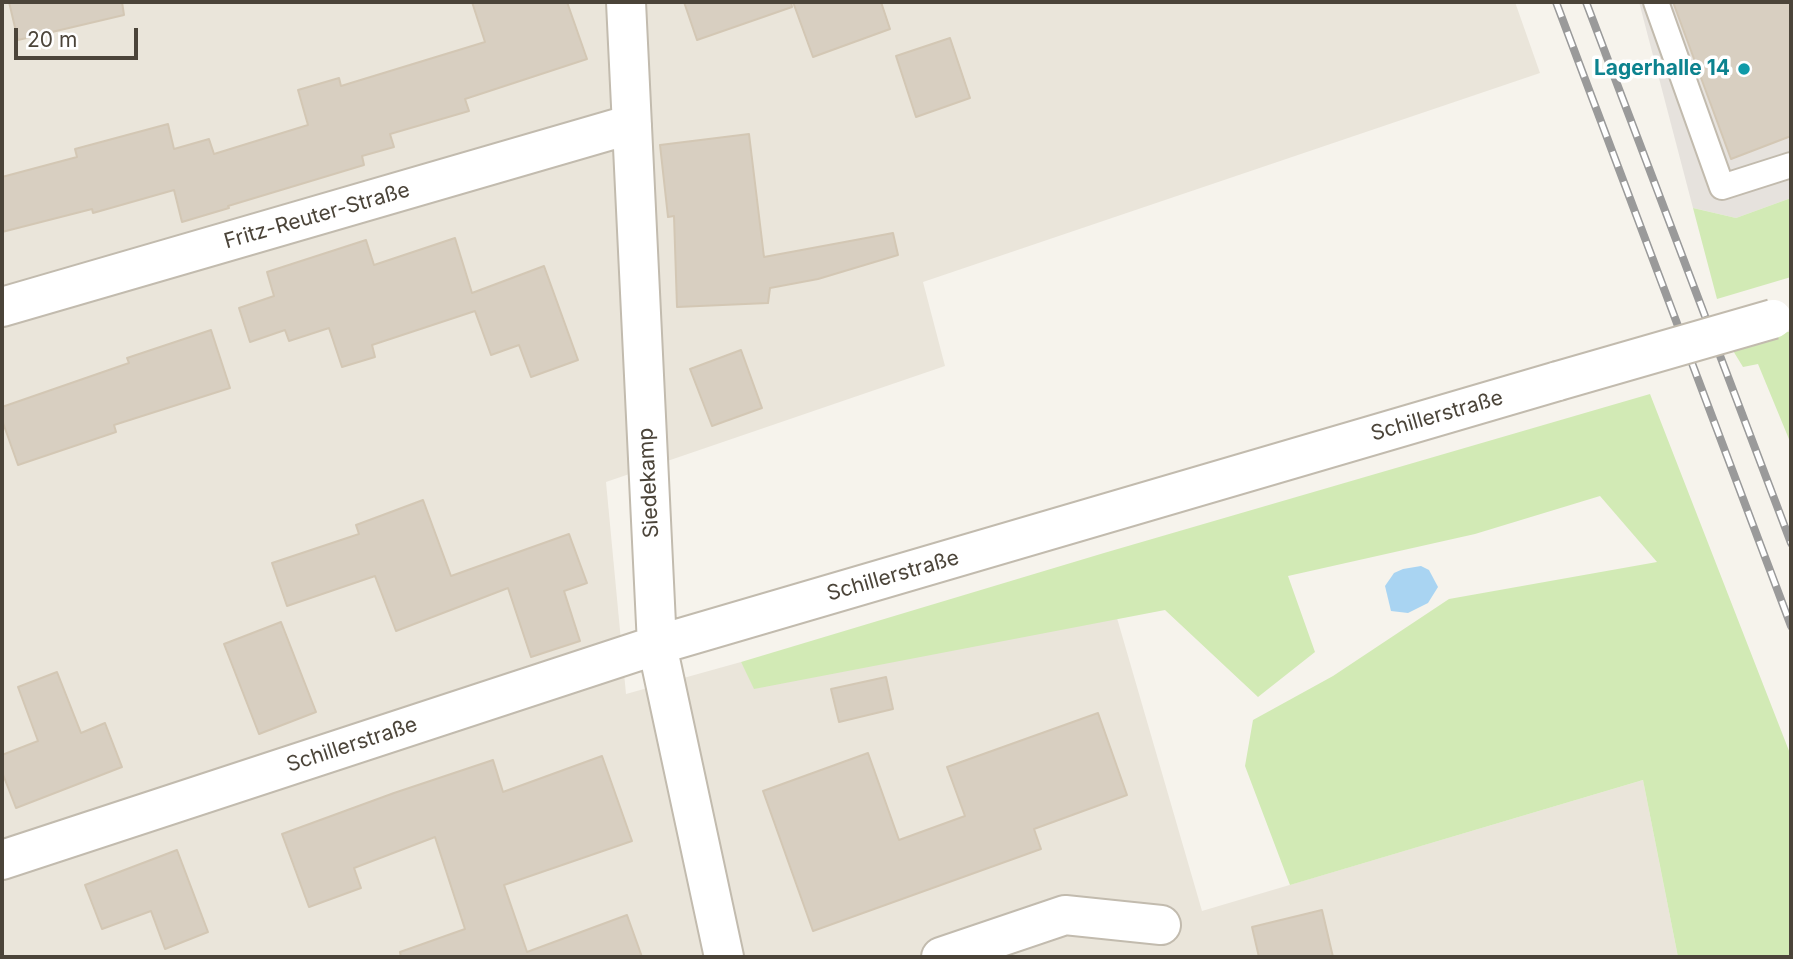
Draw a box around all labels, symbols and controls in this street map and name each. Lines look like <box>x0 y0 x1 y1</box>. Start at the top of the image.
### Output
scale bar <box>18 14 142 58</box>
text: 20 m <box>27 27 77 52</box>
place label: Lagerhalle 14 <box>1594 56 1730 82</box>
marker: Lagerhalle 14 <box>1736 61 1752 77</box>
street label: Fritz-Reuter-Straße <box>221 177 413 255</box>
street label: Schillerstraße <box>1368 385 1506 447</box>
street label: Siedekamp <box>634 427 664 539</box>
street label: Schillerstraße <box>824 545 962 607</box>
street label: Schillerstraße <box>283 712 421 778</box>

